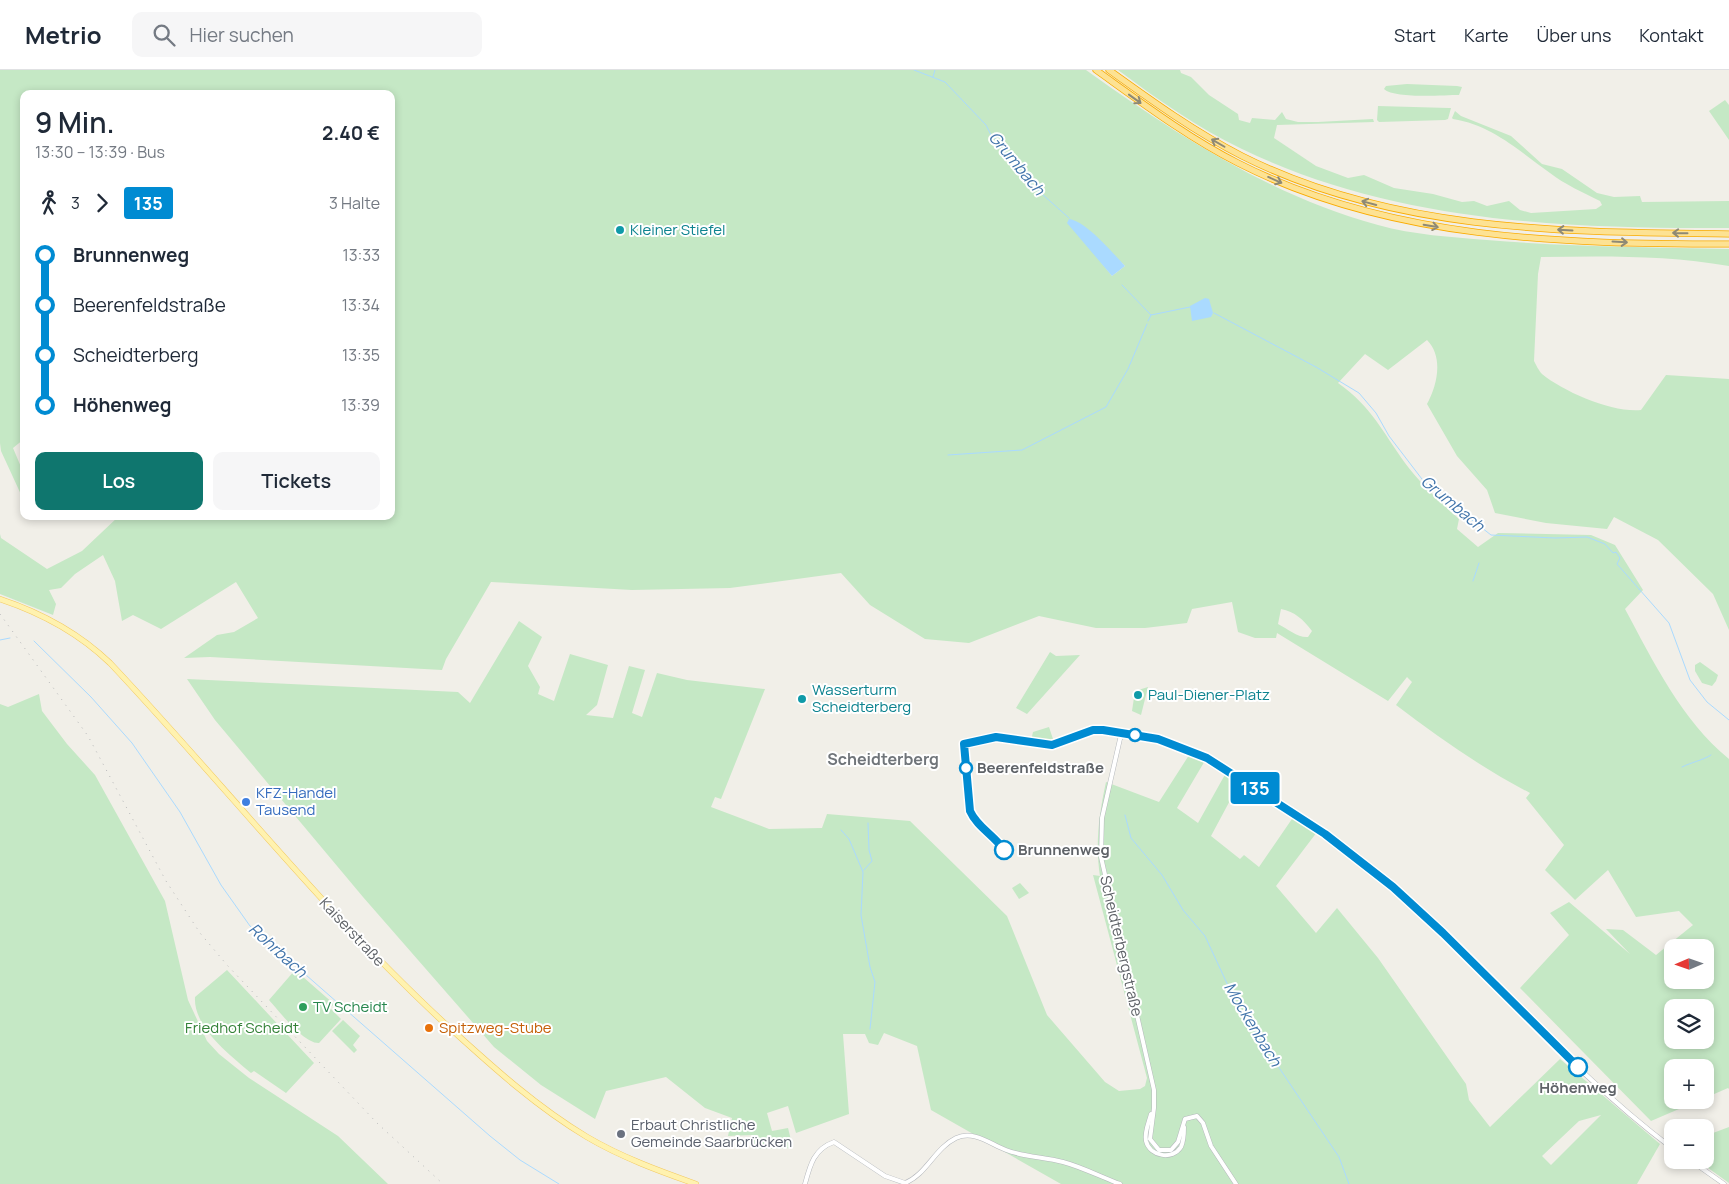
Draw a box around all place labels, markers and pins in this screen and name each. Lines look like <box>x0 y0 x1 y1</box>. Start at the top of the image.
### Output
place label: Kleiner Stiefel <box>630 219 726 240</box>
marker: Kleiner Stiefel <box>614 224 626 236</box>
place label: Wasserturm Scheidterberg <box>812 679 911 717</box>
place label: Paul-Diener-Platz <box>1148 684 1270 705</box>
marker: Paul-Diener-Platz <box>1132 689 1144 701</box>
marker: Wasserturm Scheidterberg <box>796 693 808 705</box>
unlabelled marker <box>1128 728 1142 742</box>
place label: Beerenfeldstraße <box>977 757 1104 778</box>
marker: Beerenfeldstraße <box>959 761 973 775</box>
place label: KFZ-Handel Tausend <box>256 782 337 820</box>
marker: KFZ-Handel Tausend <box>240 796 252 808</box>
place label: Brunnenweg <box>1018 839 1110 860</box>
marker: Brunnenweg <box>994 840 1014 860</box>
place label: TV Scheidt <box>313 996 388 1017</box>
marker: TV Scheidt <box>297 1001 309 1013</box>
place label: Spitzweg-Stube <box>439 1017 552 1038</box>
marker: Spitzweg-Stube <box>423 1022 435 1034</box>
marker: Höhenweg <box>1568 1057 1588 1077</box>
place label: Höhenweg <box>1539 1077 1617 1098</box>
place label: Erbaut Christliche Gemeinde Saarbrücken <box>631 1114 792 1152</box>
marker: Erbaut Christliche Gemeinde Saarbrücken <box>615 1128 627 1140</box>

